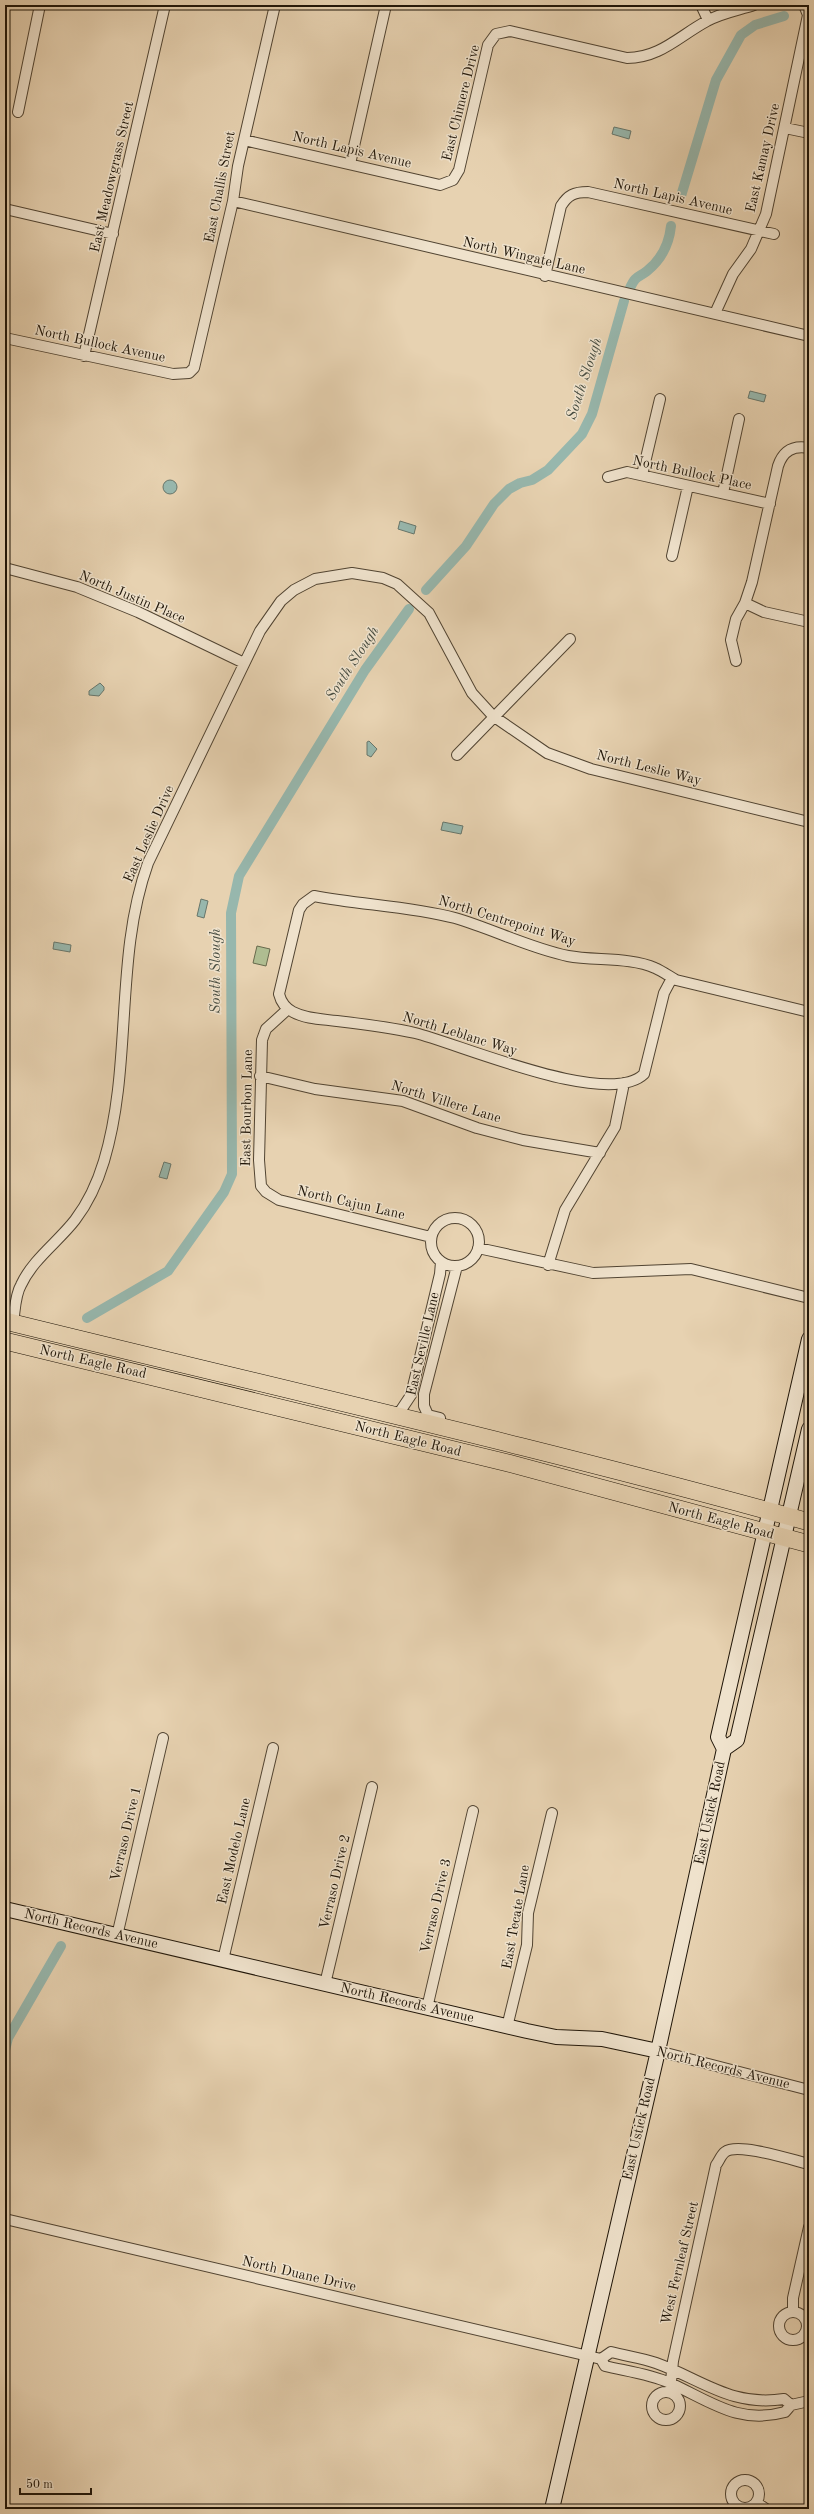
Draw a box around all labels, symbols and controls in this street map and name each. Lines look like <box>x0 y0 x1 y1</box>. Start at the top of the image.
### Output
street label: East Chimere Drive <box>440 43 482 163</box>
street label: East Meadowgrass Street <box>88 100 136 254</box>
street label: East Kamay Drive <box>744 102 782 214</box>
street label: North Lapis Avenue <box>291 129 413 171</box>
street label: East Challis Street <box>202 130 238 244</box>
street label: North Lapis Avenue <box>612 176 734 218</box>
street label: North Wingate Lane <box>461 235 587 277</box>
street label: North Bullock Avenue <box>33 323 167 365</box>
water label: South Slough <box>565 336 605 422</box>
street label: North Bullock Place <box>631 454 753 492</box>
street label: North Justin Place <box>77 568 187 626</box>
water label: South Slough <box>323 624 383 704</box>
street label: North Leslie Way <box>595 748 703 788</box>
street label: East Leslie Drive <box>121 783 177 885</box>
street label: North Centrepoint Way <box>437 893 578 949</box>
water label: South Slough <box>209 928 224 1014</box>
street label: North Leblanc Way <box>401 1010 520 1058</box>
street label: East Bourbon Lane <box>239 1049 255 1167</box>
street label: North Villere Lane <box>389 1079 503 1125</box>
street label: North Cajun Lane <box>296 1184 406 1222</box>
street label: East Seville Lane <box>404 1291 442 1397</box>
street label: North Eagle Road <box>38 1343 148 1381</box>
street label: North Eagle Road <box>353 1419 463 1459</box>
street label: North Eagle Road <box>666 1500 776 1542</box>
street label: East Ustick Road <box>692 1760 728 1866</box>
street label: Verraso Drive 1 <box>108 1785 144 1883</box>
street label: East Modelo Lane <box>215 1796 253 1906</box>
street label: Verraso Drive 2 <box>317 1833 353 1931</box>
street label: Verraso Drive 3 <box>418 1857 454 1955</box>
street label: East Tecate Lane <box>500 1864 532 1970</box>
street label: North Records Avenue <box>23 1907 159 1951</box>
street label: North Records Avenue <box>339 1981 475 2025</box>
street label: North Records Avenue <box>655 2045 791 2091</box>
street label: East Ustick Road <box>620 2076 658 2182</box>
street label: West Fernleaf Street <box>659 2200 701 2326</box>
street label: North Duane Drive <box>241 2254 357 2294</box>
scale bar <box>20 2470 91 2496</box>
text: 50 m <box>26 2478 53 2491</box>

